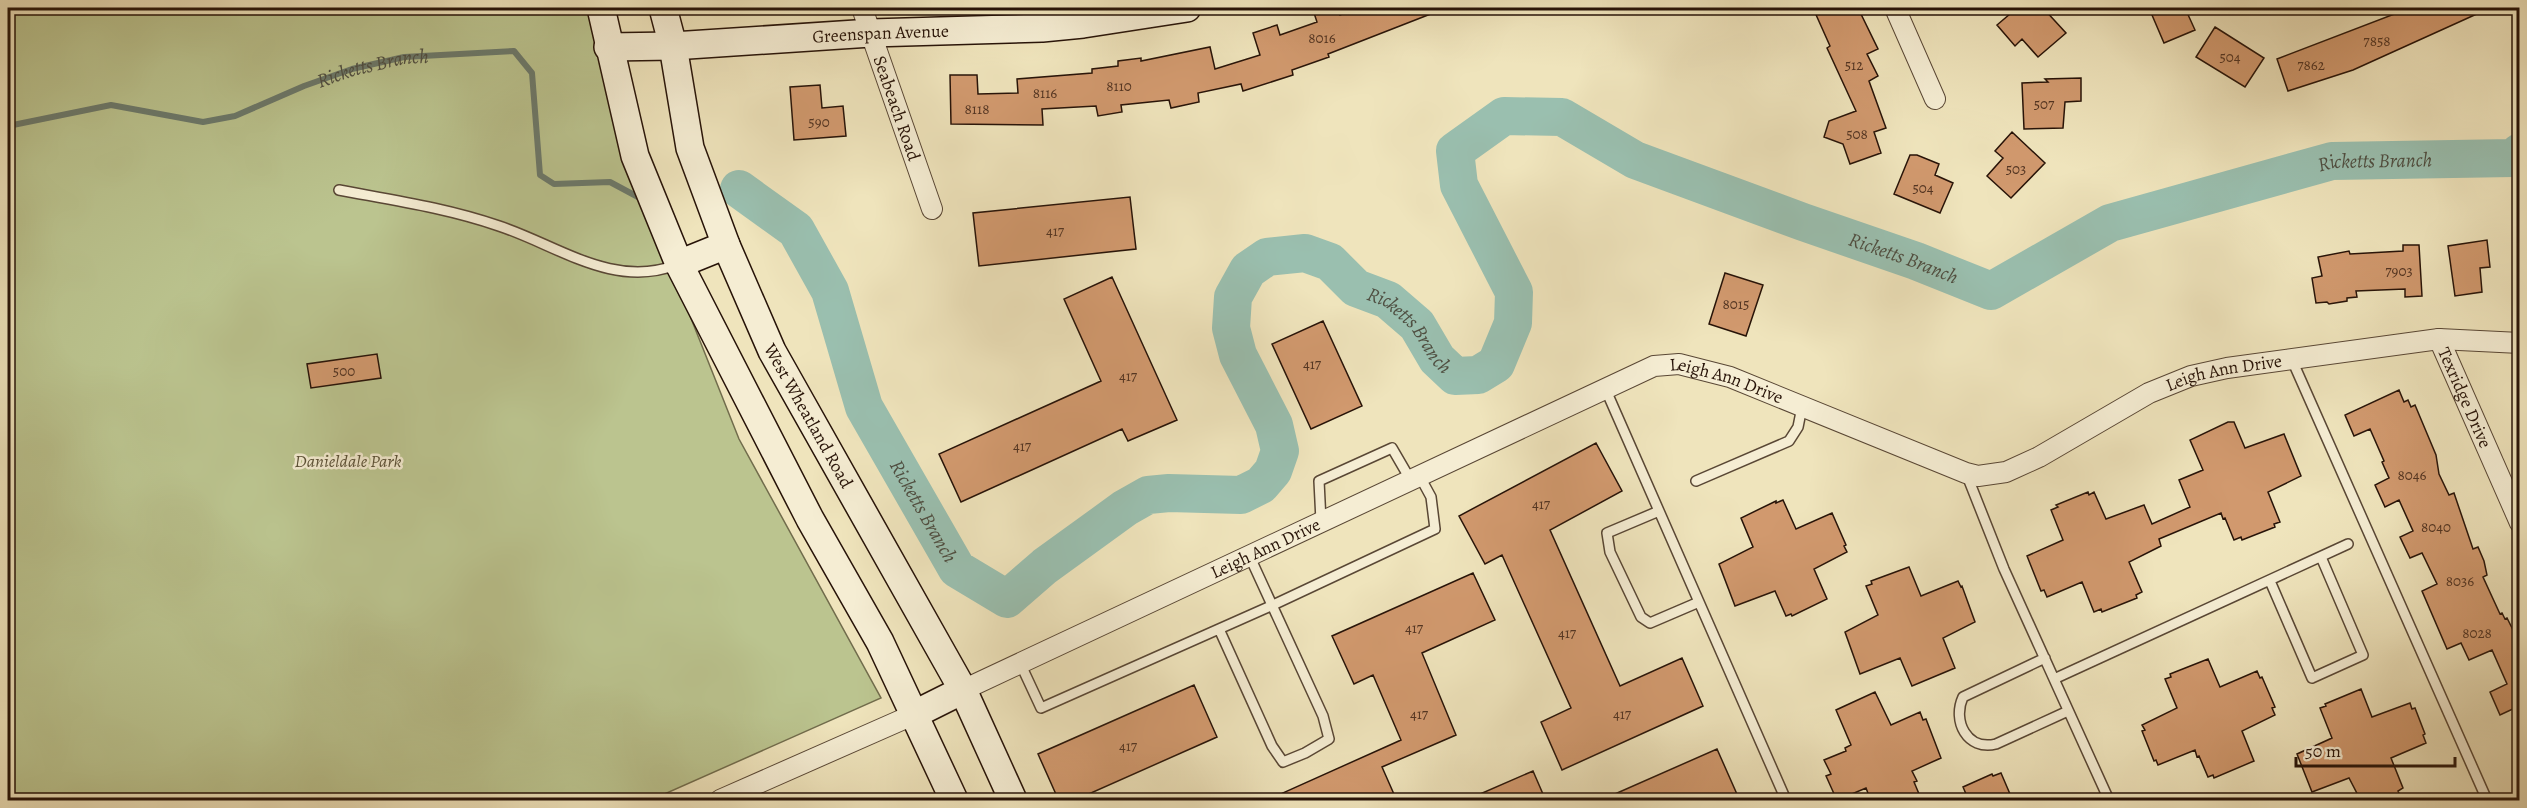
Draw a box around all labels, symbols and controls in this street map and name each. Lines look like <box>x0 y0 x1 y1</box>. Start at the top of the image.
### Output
street label: Greenspan Avenue <box>812 19 949 49</box>
house number: 8016 <box>1308 28 1336 48</box>
house number: 7858 <box>2363 31 2391 51</box>
water label: Ricketts Branch <box>313 42 429 94</box>
house number: 504 <box>2219 47 2241 67</box>
street label: Seabeach Road <box>868 52 926 164</box>
house number: 512 <box>1845 55 1863 75</box>
house number: 7862 <box>2297 55 2325 75</box>
house number: 8110 <box>1106 76 1132 96</box>
house number: 8116 <box>1033 83 1057 103</box>
house number: 507 <box>2034 94 2055 114</box>
house number: 8118 <box>965 99 989 119</box>
house number: 590 <box>808 112 830 132</box>
house number: 508 <box>1846 124 1868 144</box>
water label: Ricketts Branch <box>2314 146 2432 178</box>
house number: 503 <box>2006 159 2026 179</box>
house number: 504 <box>1912 178 1934 198</box>
house number: 417 <box>1046 221 1065 241</box>
water label: Ricketts Branch <box>1845 225 1962 290</box>
house number: 7903 <box>2385 261 2413 281</box>
water label: Ricketts Branch <box>1364 280 1458 380</box>
house number: 8015 <box>1723 294 1749 314</box>
street label: West Wheatland Road <box>758 338 859 493</box>
street label: Texridge Drive <box>2432 343 2497 452</box>
street label: Leigh Ann Drive <box>2162 349 2283 397</box>
street label: Leigh Ann Drive <box>1669 352 1787 409</box>
house number: 417 <box>1303 354 1322 374</box>
house number: 500 <box>333 361 355 381</box>
house number: 417 <box>1119 366 1138 386</box>
house number: 417 <box>1013 436 1032 456</box>
park label: Danieldale Park <box>295 449 401 473</box>
water label: Ricketts Branch <box>883 455 964 568</box>
house number: 8046 <box>2398 465 2427 485</box>
house number: 417 <box>1532 494 1551 514</box>
street label: Leigh Ann Drive <box>1207 512 1324 584</box>
house number: 8040 <box>2421 517 2451 537</box>
house number: 8036 <box>2446 571 2474 591</box>
house number: 417 <box>1405 618 1424 638</box>
house number: 417 <box>1558 623 1577 643</box>
house number: 8028 <box>2462 623 2492 643</box>
house number: 417 <box>1410 704 1429 724</box>
house number: 417 <box>1613 704 1632 724</box>
scale bar <box>2296 730 2455 768</box>
house number: 417 <box>1119 736 1138 756</box>
text: 50 m <box>2305 739 2341 763</box>

